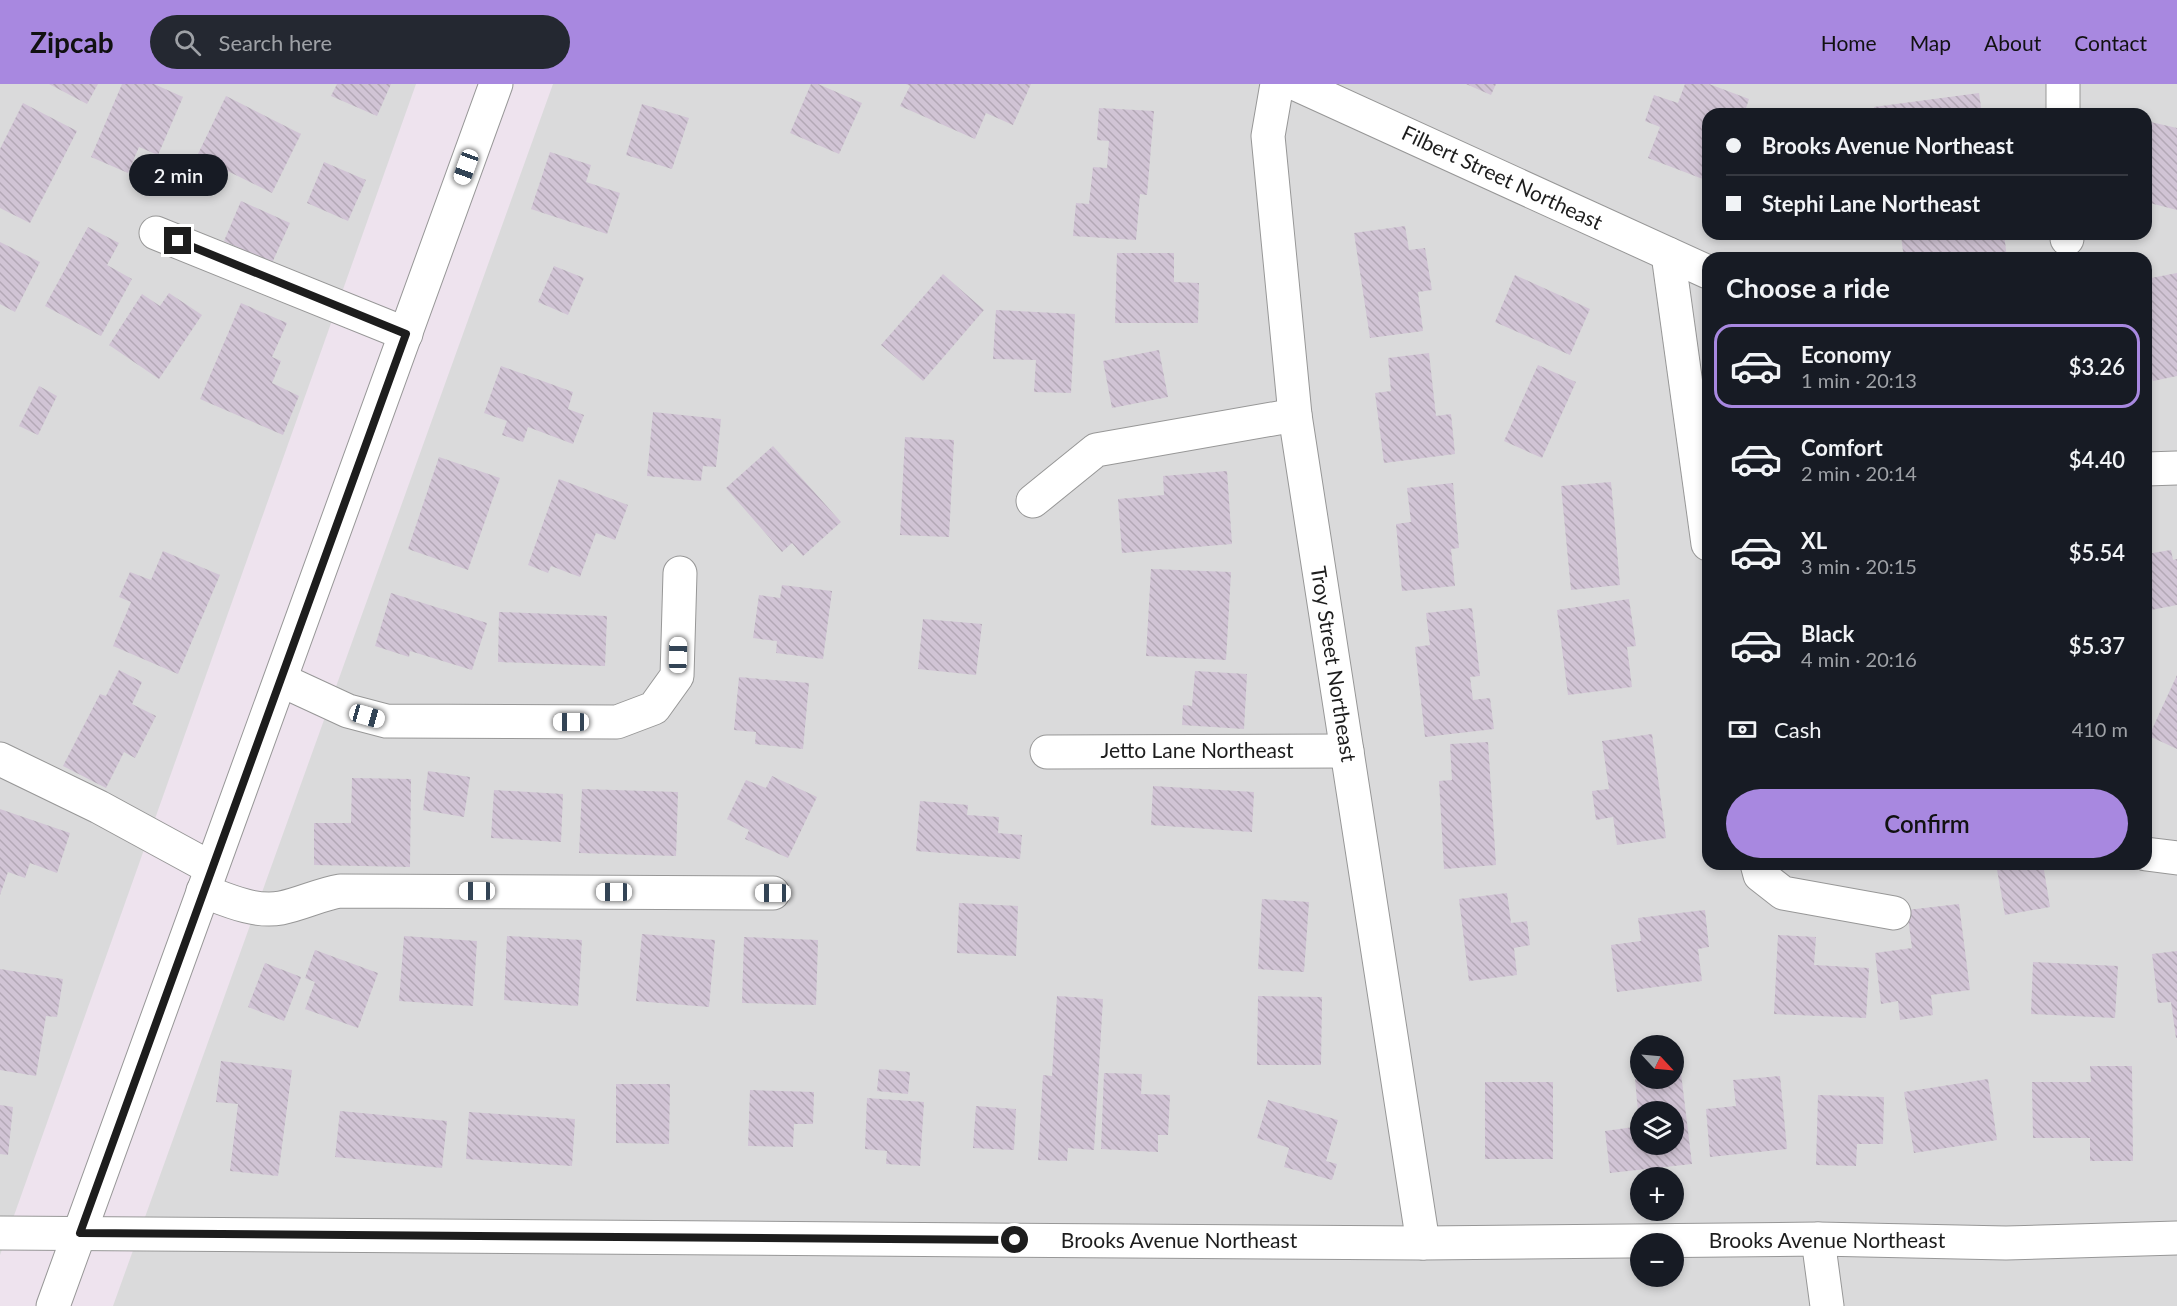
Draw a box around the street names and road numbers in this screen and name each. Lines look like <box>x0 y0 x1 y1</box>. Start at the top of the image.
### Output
street label: Filbert Street Northeast <box>1398 119 1607 234</box>
street label: Troy Street Northeast <box>1307 564 1362 764</box>
street label: Jetto Lane Northeast <box>1100 737 1294 762</box>
street label: Brooks Avenue Northeast <box>1061 1227 1298 1252</box>
street label: Brooks Avenue Northeast <box>1709 1227 1946 1252</box>

